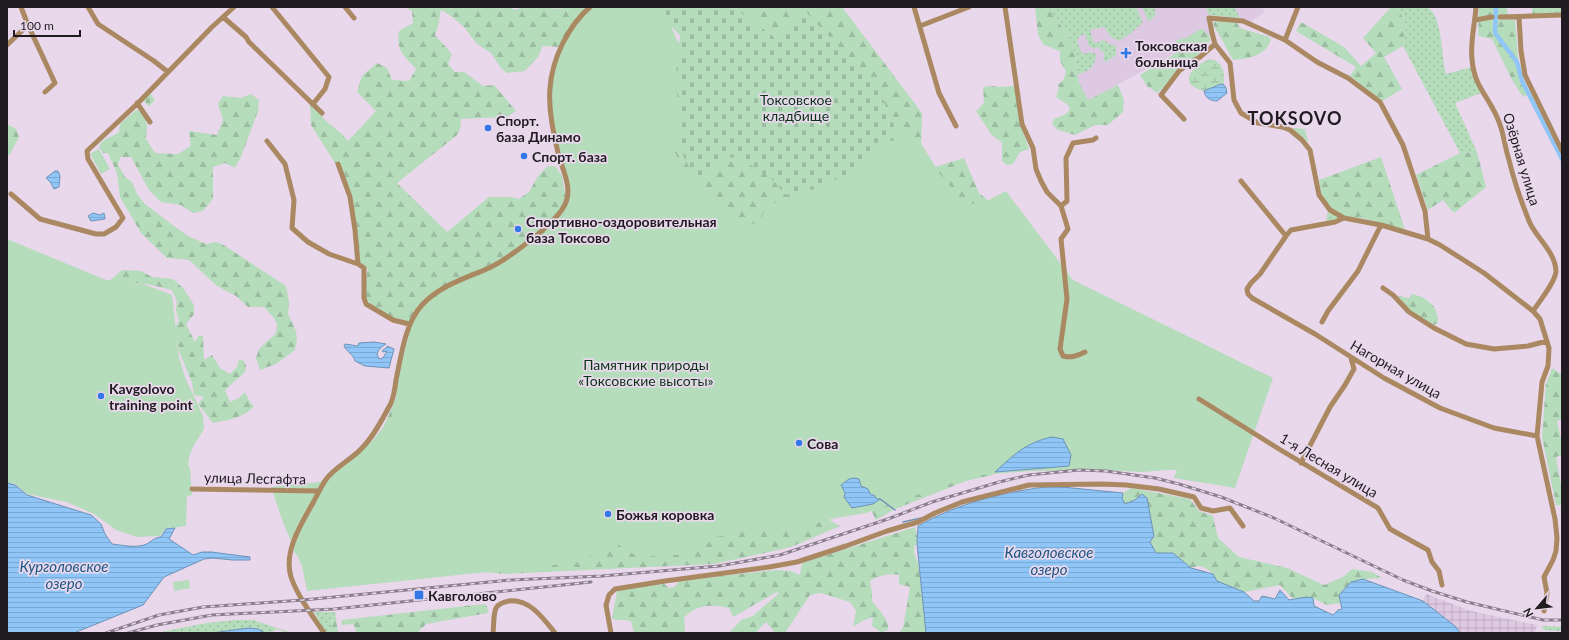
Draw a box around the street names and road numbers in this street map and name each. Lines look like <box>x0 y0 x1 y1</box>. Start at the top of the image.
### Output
street label: Озёрная улица <box>1500 111 1544 207</box>
street label: Нагорная улица <box>1347 336 1445 402</box>
street label: 1-я Лесная улица <box>1277 429 1381 501</box>
street label: улица Лесгафта <box>204 469 306 487</box>

